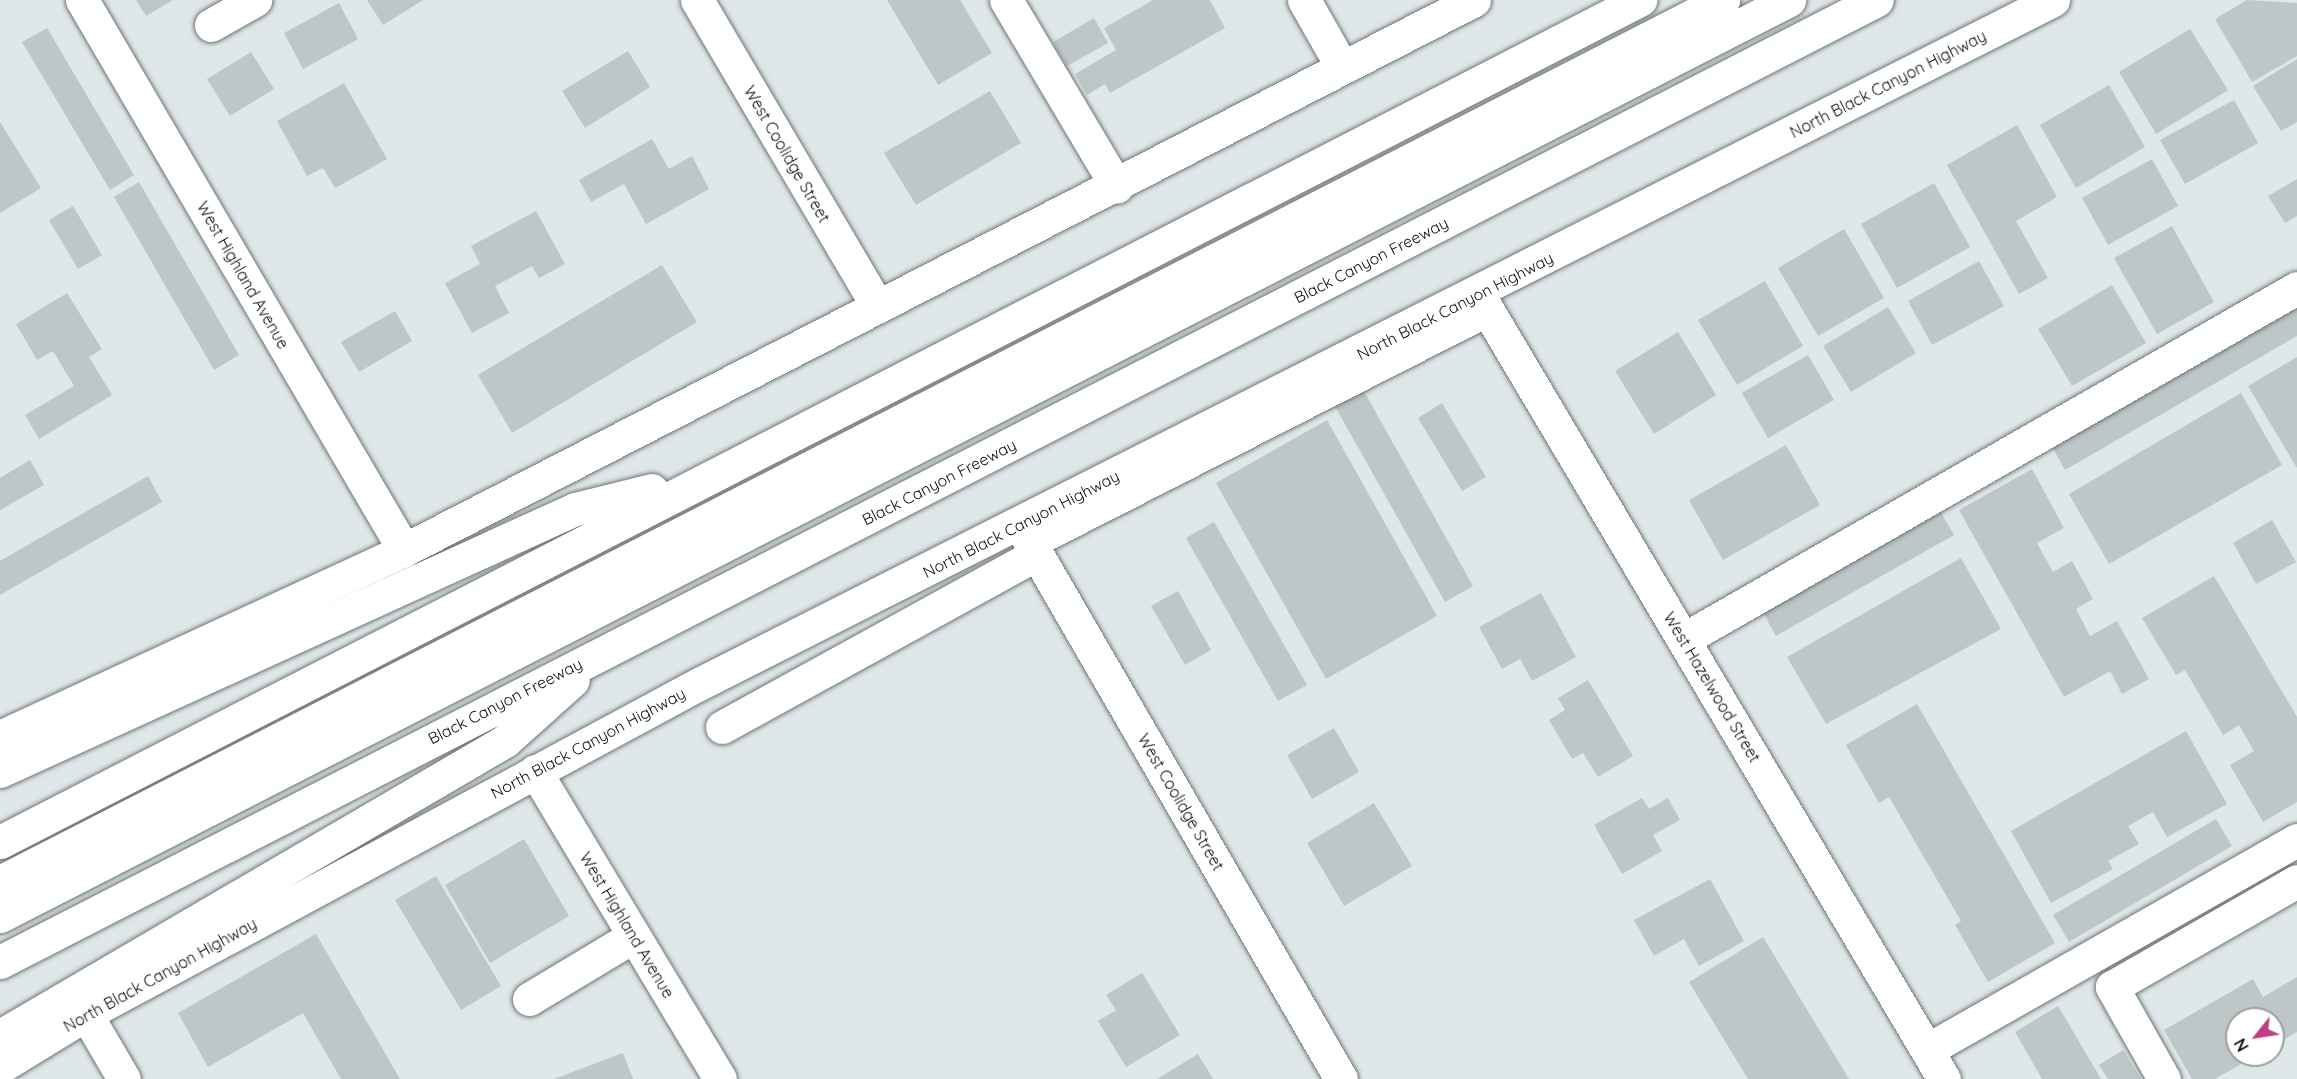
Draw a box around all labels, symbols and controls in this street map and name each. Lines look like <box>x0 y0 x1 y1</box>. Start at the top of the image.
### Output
street label: North Black Canyon Highway <box>1787 26 1989 142</box>
street label: West Coolidge Street <box>740 82 834 226</box>
street label: West Highland Avenue <box>193 198 293 352</box>
street label: Black Canyon Freeway <box>1291 213 1451 307</box>
street label: North Black Canyon Highway <box>1354 248 1556 364</box>
street label: Black Canyon Freeway <box>859 435 1019 529</box>
street label: North Black Canyon Highway <box>920 466 1122 582</box>
street label: West Hazelwood Street <box>1660 608 1764 766</box>
street label: Black Canyon Freeway <box>425 654 585 748</box>
street label: North Black Canyon Highway <box>487 683 689 803</box>
street label: West Coolidge Street <box>1134 730 1228 874</box>
street label: West Highland Avenue <box>576 848 678 1002</box>
street label: North Black Canyon Highway <box>60 914 260 1036</box>
north arrow <box>2225 1007 2285 1067</box>
text: N <box>2230 1035 2253 1055</box>

